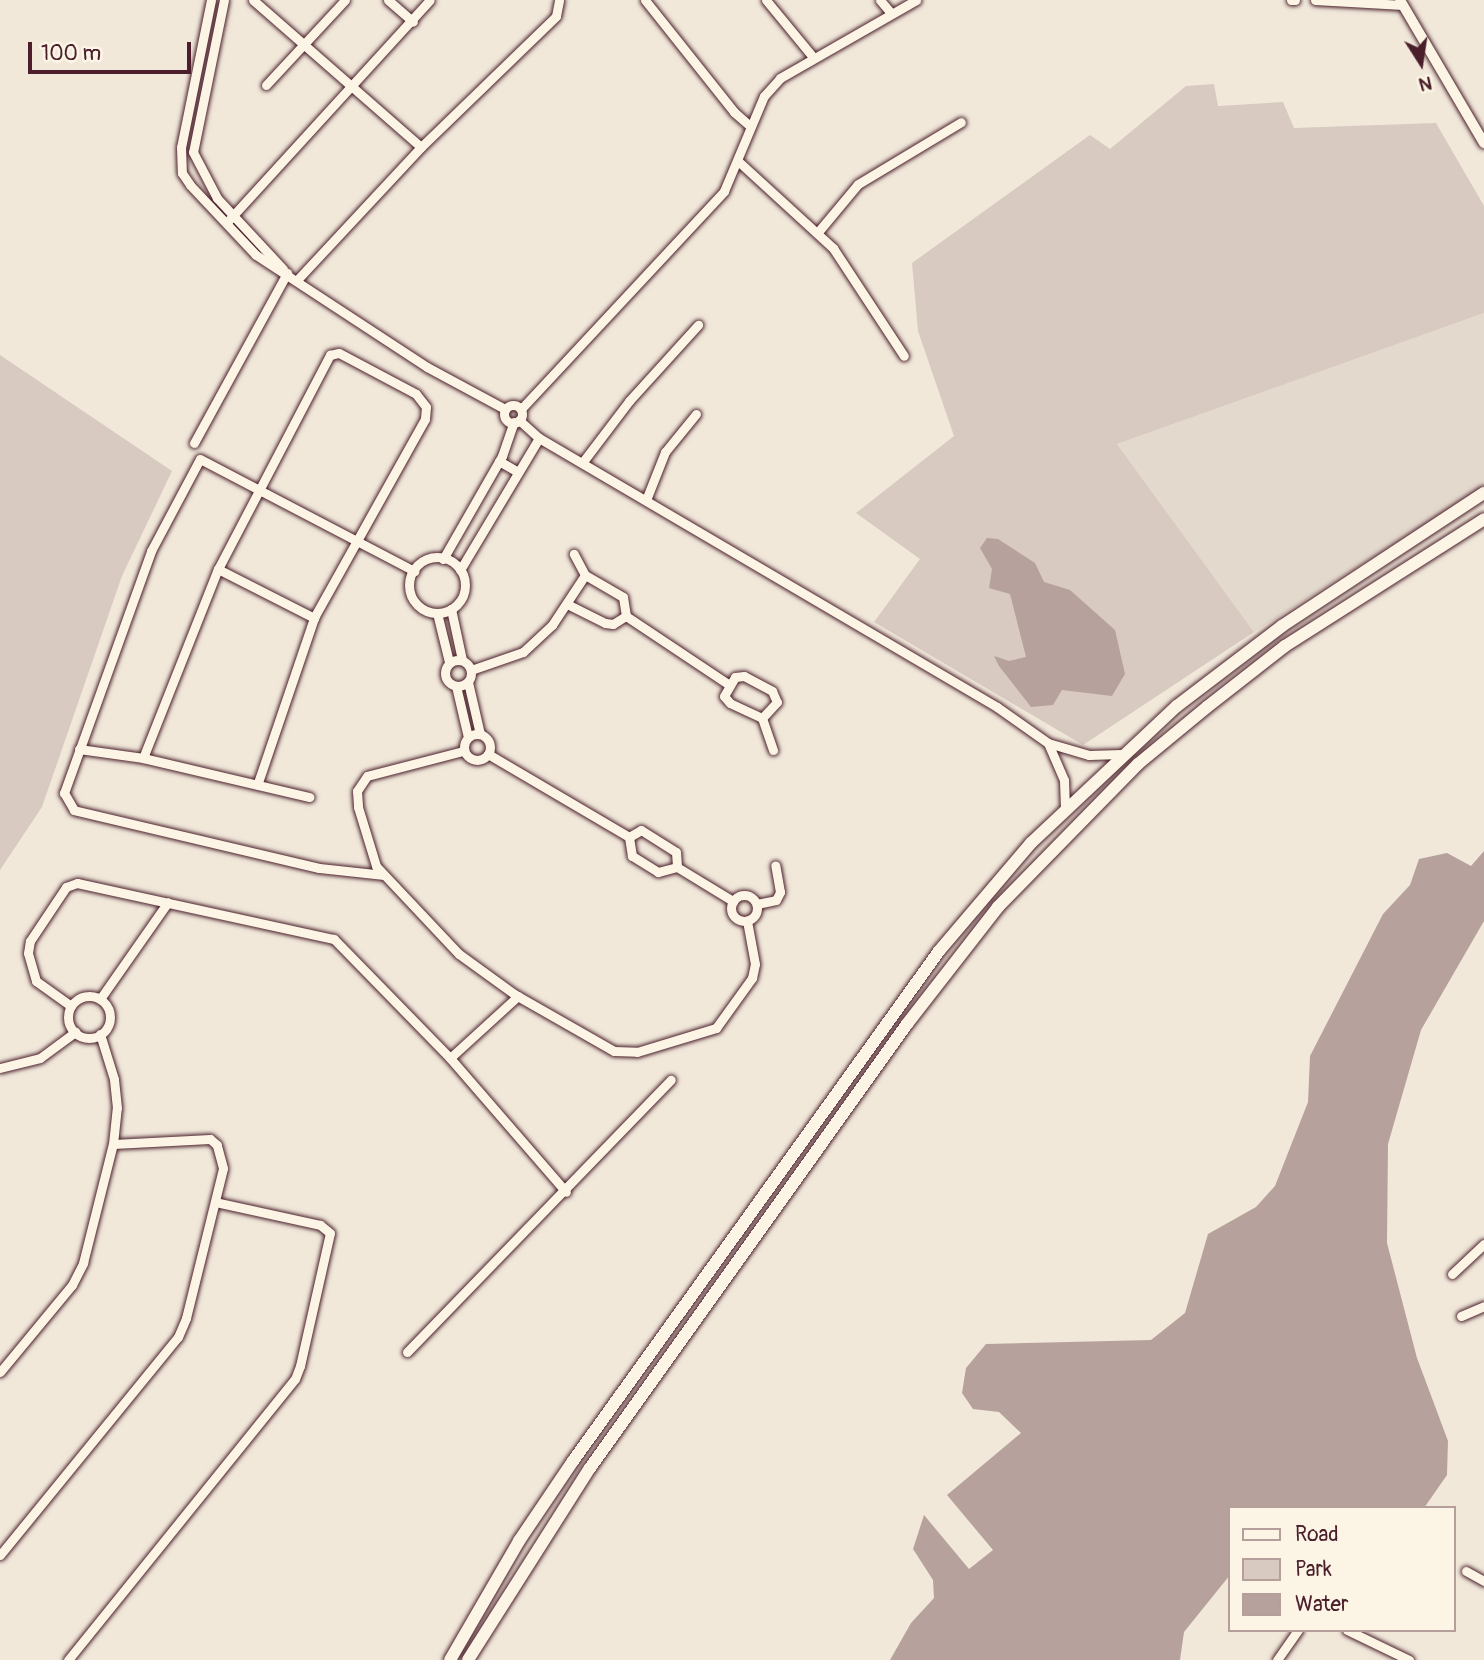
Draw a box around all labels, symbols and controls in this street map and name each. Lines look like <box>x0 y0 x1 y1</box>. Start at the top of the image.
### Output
scale bar <box>32 28 194 72</box>
north arrow <box>1386 28 1456 98</box>
text: 100 m <box>41 40 101 67</box>
text: N <box>1417 70 1434 97</box>
legend <box>1228 1506 1456 1632</box>
text: Road <box>1295 1521 1339 1548</box>
text: Park <box>1295 1556 1332 1583</box>
text: Water <box>1295 1591 1348 1618</box>

